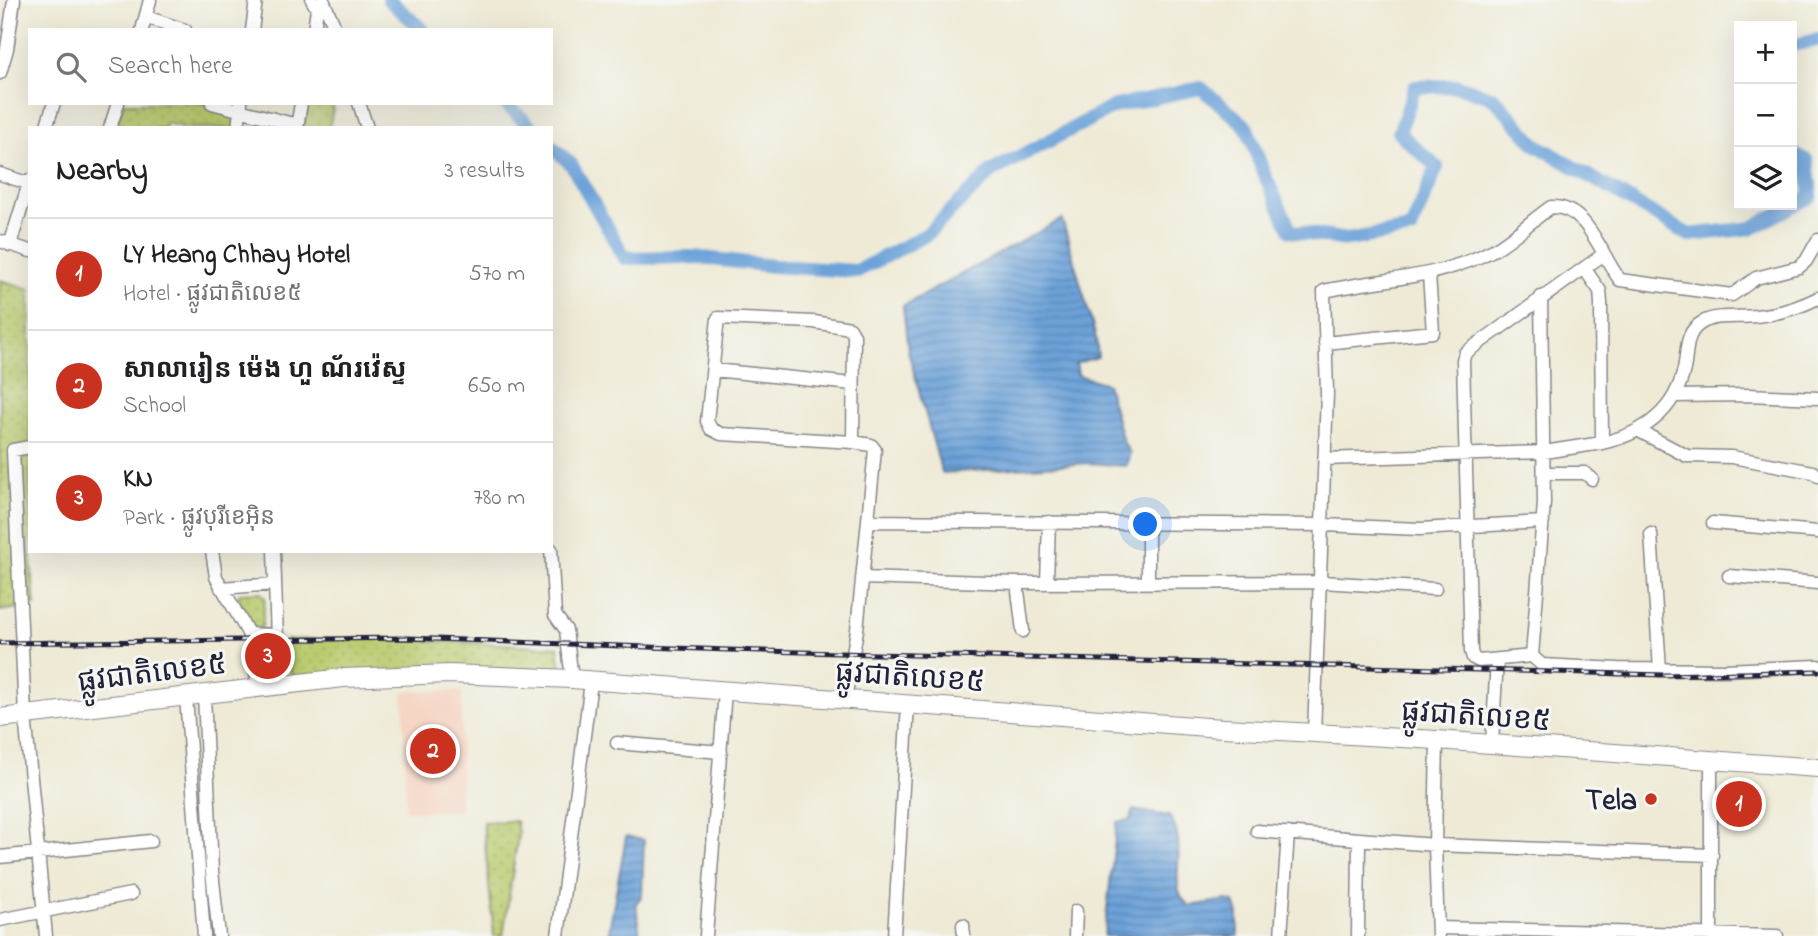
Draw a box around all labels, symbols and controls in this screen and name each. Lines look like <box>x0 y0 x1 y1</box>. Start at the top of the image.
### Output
map controls <box>1734 21 1797 210</box>
button: + <box>1734 21 1797 84</box>
search box <box>28 28 553 105</box>
icon: search <box>52 48 90 86</box>
text: Search here <box>108 48 233 86</box>
button: − <box>1734 84 1797 147</box>
button: layers <box>1734 147 1797 210</box>
text: Nearby <box>56 150 148 194</box>
text: 3 results <box>444 155 525 188</box>
text: LY Heang Chhay Hotel <box>123 237 350 275</box>
text: 1 <box>75 258 83 291</box>
text: 570 m <box>469 258 525 291</box>
text: Hotel · ផ្លូវជាតិលេខ៥ <box>123 278 302 311</box>
text: សាលារៀន ម៉េង ហួ ណ័រវ៉េស្ទ <box>123 352 407 390</box>
text: 2 <box>73 370 85 403</box>
text: 650 m <box>468 370 525 403</box>
text: School <box>123 390 186 423</box>
text: KN <box>123 461 153 499</box>
text: 3 <box>74 482 84 515</box>
text: 780 m <box>473 482 525 515</box>
text: Park · ផ្លូវបុរីខេអ៊ិន <box>123 502 275 535</box>
your location <box>1128 507 1162 541</box>
pin: 3 <box>245 630 291 682</box>
street label: ផ្លូវជាតិលេខ៥ <box>75 644 230 707</box>
street label: ផ្លូវជាតិលេខ៥ <box>833 652 986 707</box>
street label: ផ្លូវជាតិលេខ៥ <box>1399 691 1552 746</box>
pin: 2 <box>410 725 456 777</box>
pin: 1 <box>1716 778 1762 830</box>
place label: Tela <box>1585 780 1637 824</box>
marker: Tela <box>1643 791 1659 807</box>

